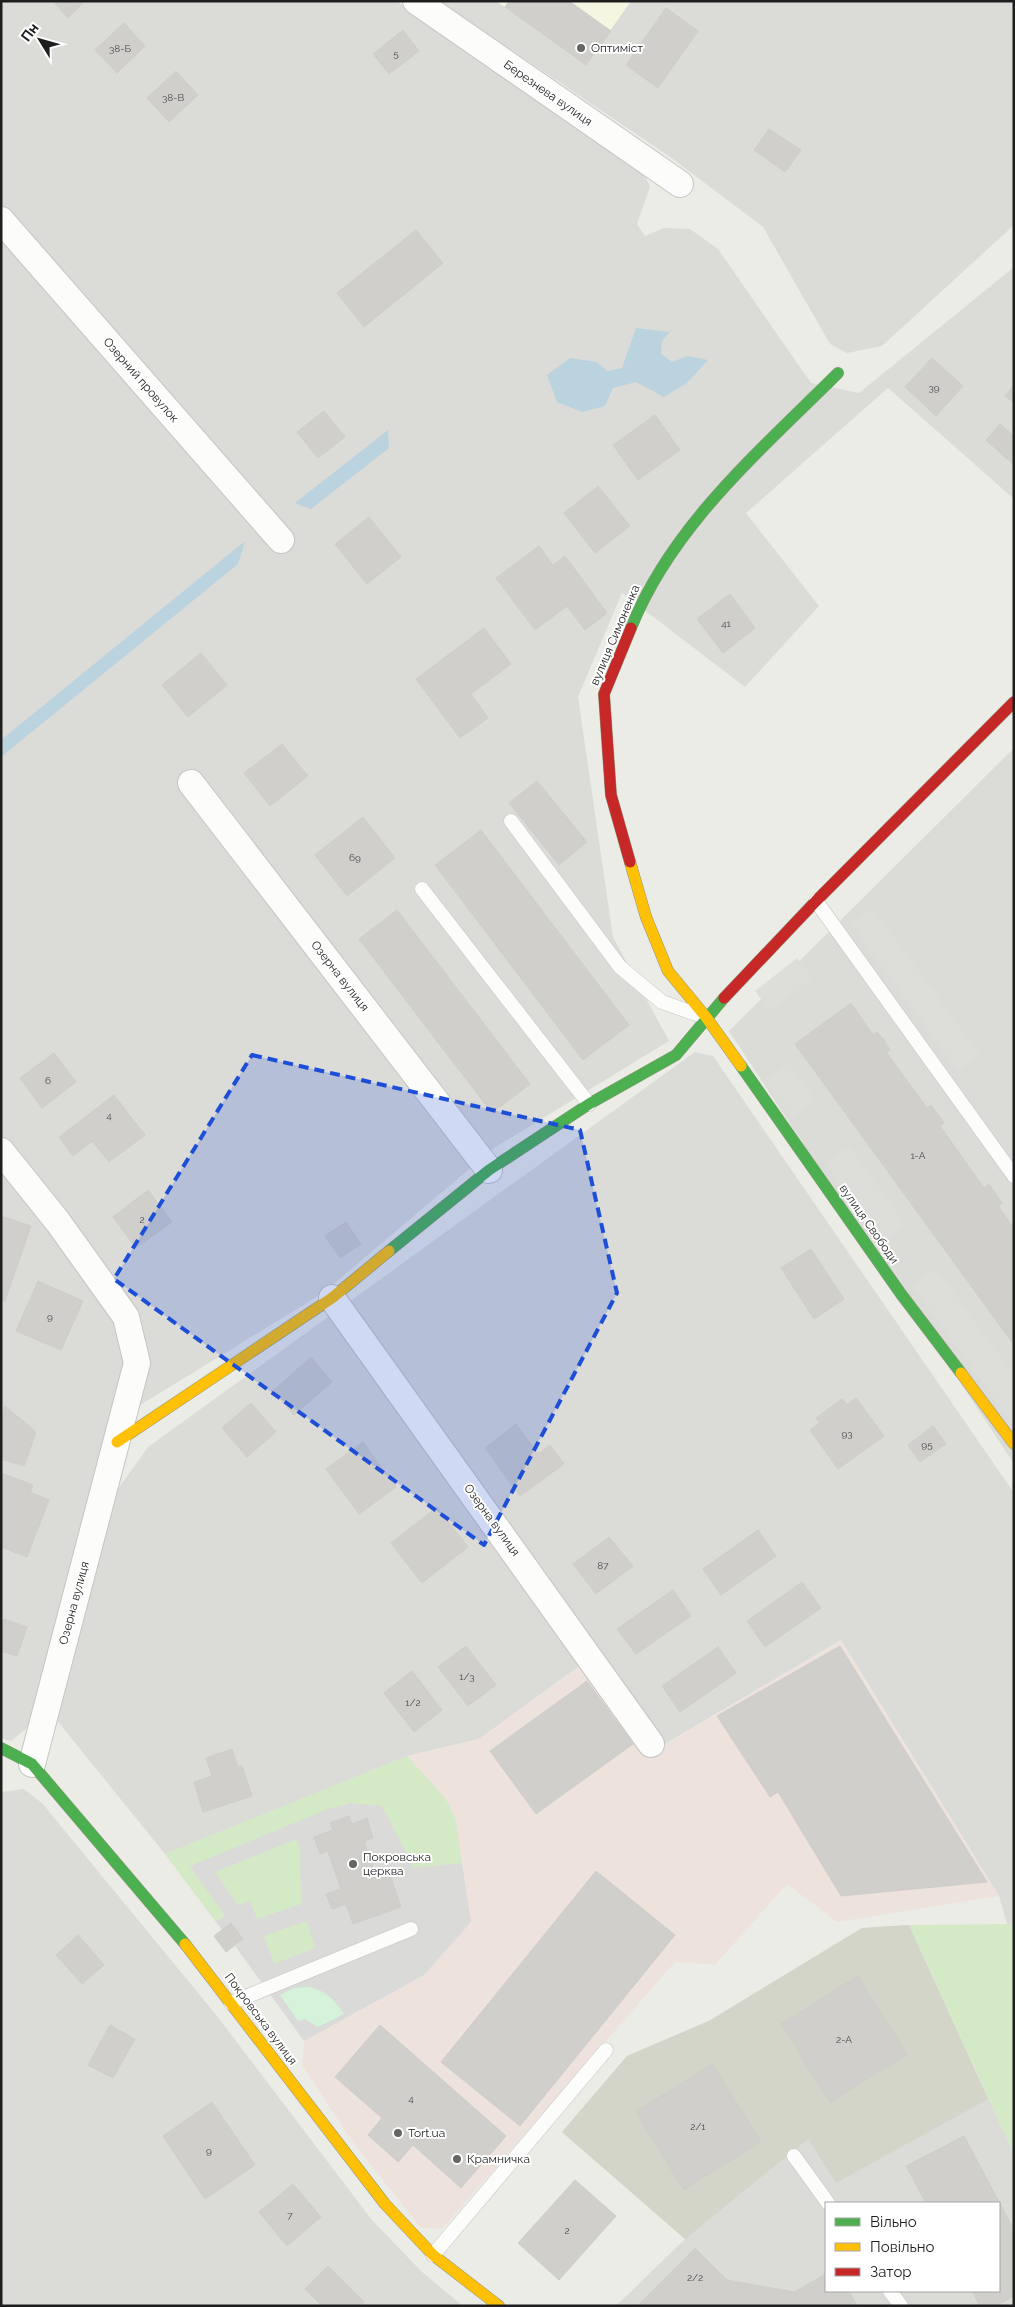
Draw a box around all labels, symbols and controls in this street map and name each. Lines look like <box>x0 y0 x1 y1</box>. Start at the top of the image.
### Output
north arrow <box>15 15 65 65</box>
text: Пн <box>18 20 42 44</box>
place label: Оптиміст <box>591 41 643 55</box>
marker: Оптиміст <box>575 42 587 54</box>
house number: 38-Б <box>109 43 131 54</box>
house number: 5 <box>393 48 399 59</box>
street label: Березнева вулиця <box>501 57 595 129</box>
house number: 38-В <box>162 92 184 103</box>
street label: Озерний провулок <box>100 335 182 425</box>
house number: 39 <box>928 382 940 393</box>
street label: вулиця Симоненка <box>587 583 643 687</box>
house number: 41 <box>721 618 732 629</box>
house number: 69 <box>349 852 361 863</box>
street label: Озерна вулиця <box>308 938 372 1014</box>
house number: 6 <box>45 1075 51 1086</box>
house number: 4 <box>106 1110 112 1121</box>
house number: 1-А <box>910 1150 926 1161</box>
street label: вулиця Свободи <box>836 1182 902 1266</box>
house number: 2 <box>139 1214 145 1225</box>
house number: 9 <box>47 1311 53 1322</box>
house number: 93 <box>841 1428 853 1439</box>
house number: 95 <box>921 1439 933 1450</box>
street label: Озерна вулиця <box>461 1481 523 1559</box>
street label: Озерна вулиця <box>56 1560 92 1646</box>
house number: 87 <box>597 1560 609 1571</box>
house number: 1/3 <box>459 1671 475 1682</box>
house number: 1/2 <box>405 1697 421 1708</box>
place label: Покровська церква <box>363 1850 431 1878</box>
marker: Покровська церква <box>347 1858 359 1870</box>
street label: Покровська вулиця <box>222 1970 300 2068</box>
house number: 2-А <box>836 2034 852 2045</box>
house number: 4 <box>408 2093 414 2104</box>
house number: 2/1 <box>690 2121 706 2132</box>
place label: Tort.ua <box>408 2126 445 2140</box>
marker: Tort.ua <box>392 2127 404 2139</box>
house number: 9 <box>206 2145 212 2156</box>
place label: Крамничка <box>467 2152 530 2166</box>
marker: Крамничка <box>451 2153 463 2165</box>
legend <box>825 2202 1000 2292</box>
house number: 7 <box>287 2210 293 2221</box>
text: Вільно <box>870 2213 917 2231</box>
house number: 2 <box>564 2225 570 2236</box>
text: Повільно <box>870 2238 935 2256</box>
text: Затор <box>870 2263 912 2281</box>
house number: 2/2 <box>687 2272 703 2283</box>

